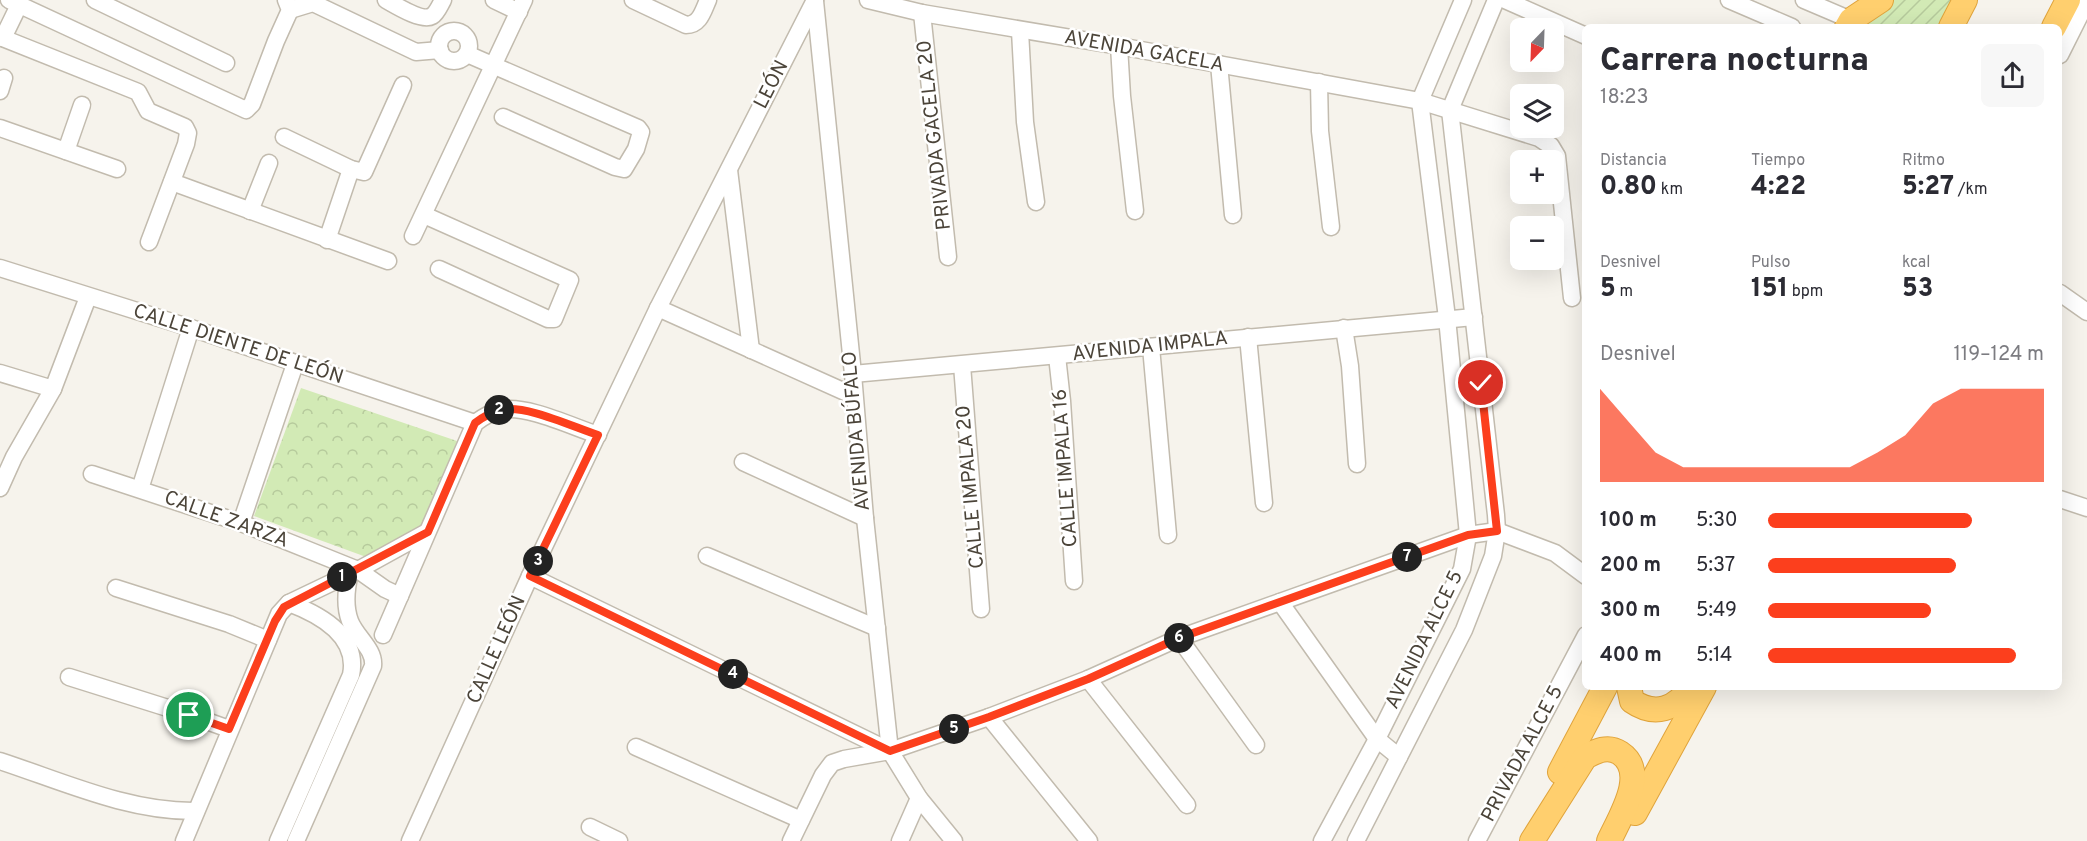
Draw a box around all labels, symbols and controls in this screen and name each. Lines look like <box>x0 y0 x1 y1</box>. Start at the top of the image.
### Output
north arrow <box>1510 18 1564 72</box>
map controls <box>1510 18 1564 270</box>
street label: AVENIDA GACELA <box>1062 25 1226 79</box>
street label: PRIVADA GACELA 20 <box>912 39 958 231</box>
text: Carrera nocturna <box>1600 41 1869 83</box>
button: share <box>1981 44 2044 107</box>
street label: LEÓN <box>747 55 795 114</box>
button: layers <box>1510 84 1564 138</box>
text: 18:23 <box>1600 85 1648 111</box>
button: + <box>1510 150 1564 204</box>
text: Distancia <box>1600 151 1667 171</box>
text: Tiempo <box>1751 151 1805 171</box>
text: Ritmo <box>1902 151 1945 171</box>
text: 0.80 <box>1600 171 1657 204</box>
text: 4:22 <box>1751 171 1806 204</box>
text: 5:27 <box>1902 171 1954 204</box>
text: km <box>1657 180 1683 200</box>
text: /km <box>1954 180 1988 200</box>
button: − <box>1510 216 1564 270</box>
text: Desnivel <box>1600 253 1661 273</box>
text: Pulso <box>1751 253 1790 273</box>
text: kcal <box>1902 253 1930 273</box>
text: 5 <box>1600 273 1616 306</box>
text: 151 <box>1751 273 1788 306</box>
text: 53 <box>1902 273 1933 306</box>
text: m <box>1616 282 1633 302</box>
text: bpm <box>1788 282 1823 302</box>
street label: CALLE DIENTE DE LEÓN <box>130 297 347 391</box>
street label: AVENIDA IMPALA <box>1071 326 1229 368</box>
text: Desnivel <box>1600 342 1676 368</box>
text: 119–124 m <box>1953 342 2044 368</box>
street label: AVENIDA BÚFALO <box>835 350 877 512</box>
pin <box>1455 357 1506 408</box>
icon: check <box>1464 366 1497 399</box>
street label: CALLE IMPALA 16 <box>1048 388 1084 548</box>
pin: 2 <box>484 395 514 425</box>
text: 2 <box>494 400 504 420</box>
street label: CALLE IMPALA 20 <box>951 404 991 570</box>
street label: CALLE ZARZA <box>160 485 292 555</box>
text: 100 m <box>1600 508 1657 534</box>
text: 5:30 <box>1696 508 1738 534</box>
pin: 7 <box>1392 542 1422 572</box>
pin: 3 <box>523 546 553 576</box>
text: 7 <box>1403 547 1411 567</box>
text: 3 <box>533 551 543 571</box>
text: 200 m <box>1600 553 1661 579</box>
text: 5:37 <box>1696 553 1735 579</box>
pin: 1 <box>327 562 357 592</box>
street label: AVENIDA ALCE 5 <box>1380 566 1470 714</box>
text: 1 <box>339 567 345 587</box>
street label: CALLE LEÓN <box>460 591 532 708</box>
text: 300 m <box>1600 598 1661 624</box>
text: 5:49 <box>1696 598 1737 624</box>
pin: 6 <box>1164 623 1194 653</box>
text: 6 <box>1174 628 1184 648</box>
text: 400 m <box>1600 643 1662 669</box>
text: 5:14 <box>1696 643 1732 669</box>
pin: 4 <box>718 659 748 689</box>
text: 4 <box>728 664 738 684</box>
street label: PRIVADA ALCE 5 <box>1476 681 1570 827</box>
pin <box>163 689 214 740</box>
icon: arrive <box>172 698 205 731</box>
pin: 5 <box>939 714 969 744</box>
text: 5 <box>949 719 959 739</box>

